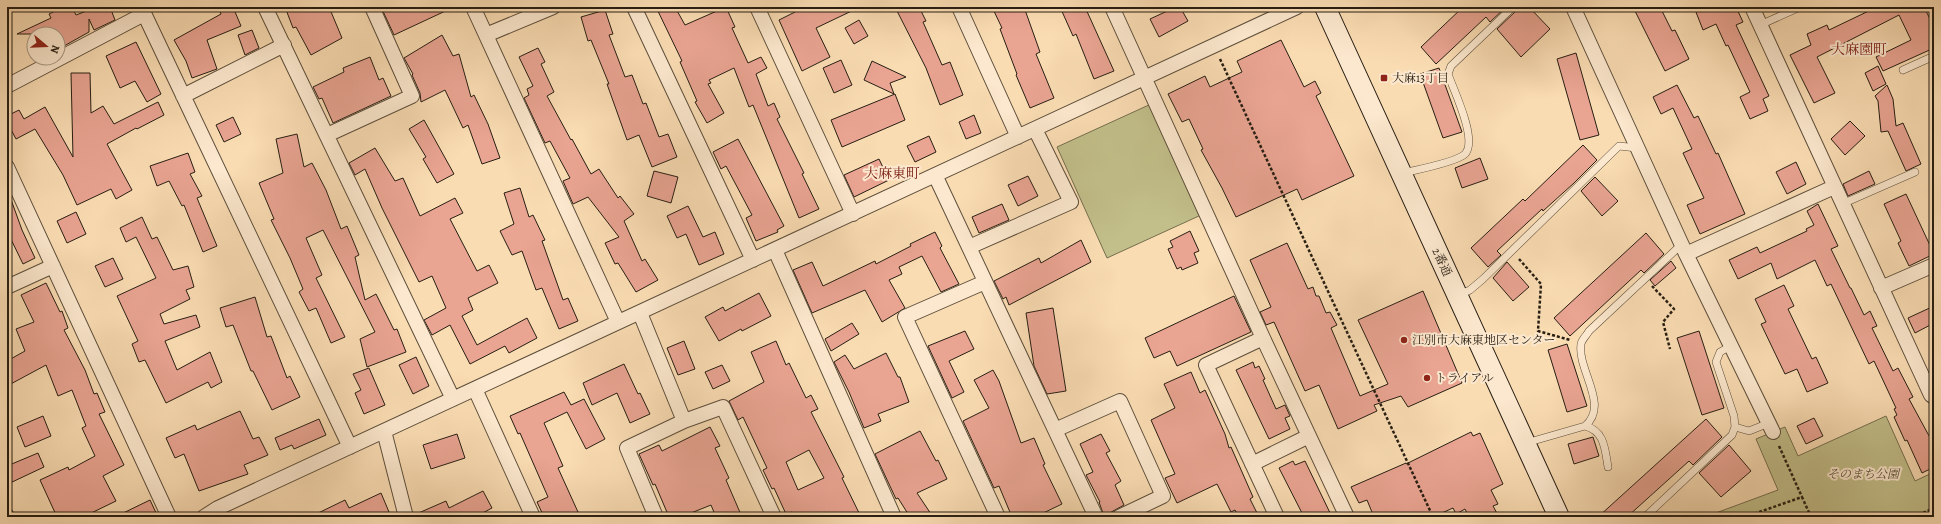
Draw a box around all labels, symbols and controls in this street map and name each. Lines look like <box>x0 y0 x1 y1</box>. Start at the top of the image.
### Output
north arrow <box>26 26 66 66</box>
district label: 大麻園町 <box>1831 40 1887 59</box>
text: N <box>47 43 63 55</box>
place label: 大麻13丁目 <box>1392 70 1449 86</box>
marker: 大麻13丁目 <box>1379 73 1389 83</box>
district label: 大麻東町 <box>864 164 920 183</box>
street label: 2番通 <box>1428 245 1456 279</box>
place label: 江別市大麻東地区センター <box>1412 332 1556 348</box>
marker: 江別市大麻東地区センター <box>1399 335 1409 345</box>
place label: トライアル <box>1435 370 1494 386</box>
marker: トライアル <box>1422 373 1432 383</box>
park label: そのまち公園 <box>1827 466 1901 482</box>

